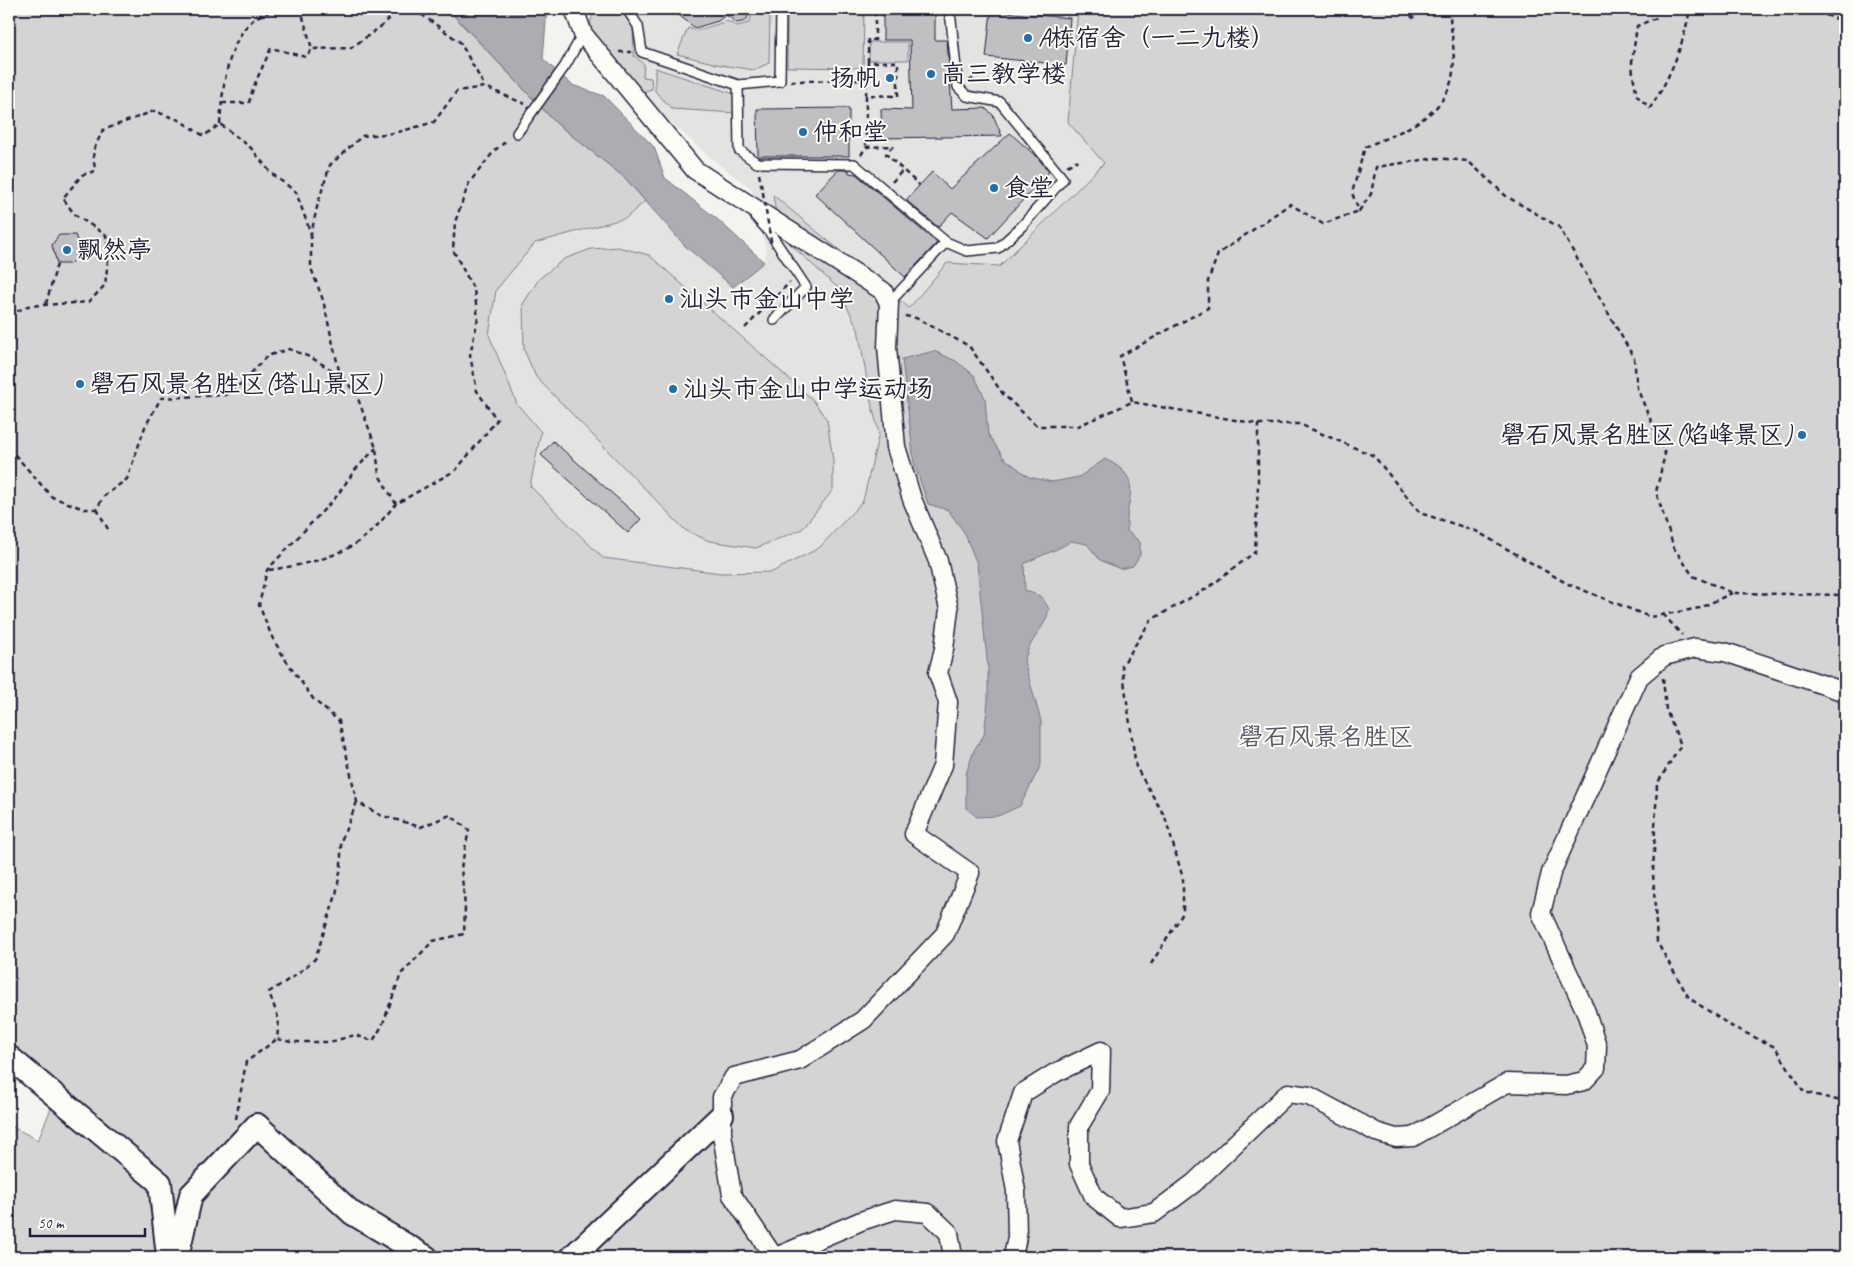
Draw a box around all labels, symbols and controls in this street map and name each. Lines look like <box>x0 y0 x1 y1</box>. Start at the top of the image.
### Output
place label: A栋宿舍（一二九楼） <box>1038 22 1276 54</box>
marker: A栋宿舍（一二九楼） <box>1022 32 1034 44</box>
place label: 高三教学楼 <box>941 58 1066 90</box>
place label: 扬帆 <box>830 62 880 94</box>
marker: 高三教学楼 <box>925 68 937 80</box>
marker: 扬帆 <box>884 72 896 84</box>
place label: 仲和堂 <box>813 116 888 148</box>
marker: 仲和堂 <box>797 126 809 138</box>
place label: 食堂 <box>1004 172 1054 204</box>
marker: 食堂 <box>988 182 1000 194</box>
place label: 飘然亭 <box>77 234 152 266</box>
marker: 飘然亭 <box>61 244 73 256</box>
place label: 汕头市金山中学 <box>679 283 854 315</box>
marker: 汕头市金山中学 <box>663 293 675 305</box>
place label: 礐石风景名胜区(塔山景区) <box>90 368 383 400</box>
place label: 汕头市金山中学运动场 <box>683 373 933 405</box>
marker: 礐石风景名胜区(塔山景区) <box>74 378 86 390</box>
marker: 汕头市金山中学运动场 <box>667 383 679 395</box>
place label: 礐石风景名胜区(焰峰景区) <box>1500 419 1794 451</box>
marker: 礐石风景名胜区(焰峰景区) <box>1796 429 1808 441</box>
park label: 礐石风景名胜区 <box>1238 721 1414 753</box>
scale bar <box>30 1206 145 1238</box>
text: 50 m <box>38 1214 65 1233</box>

